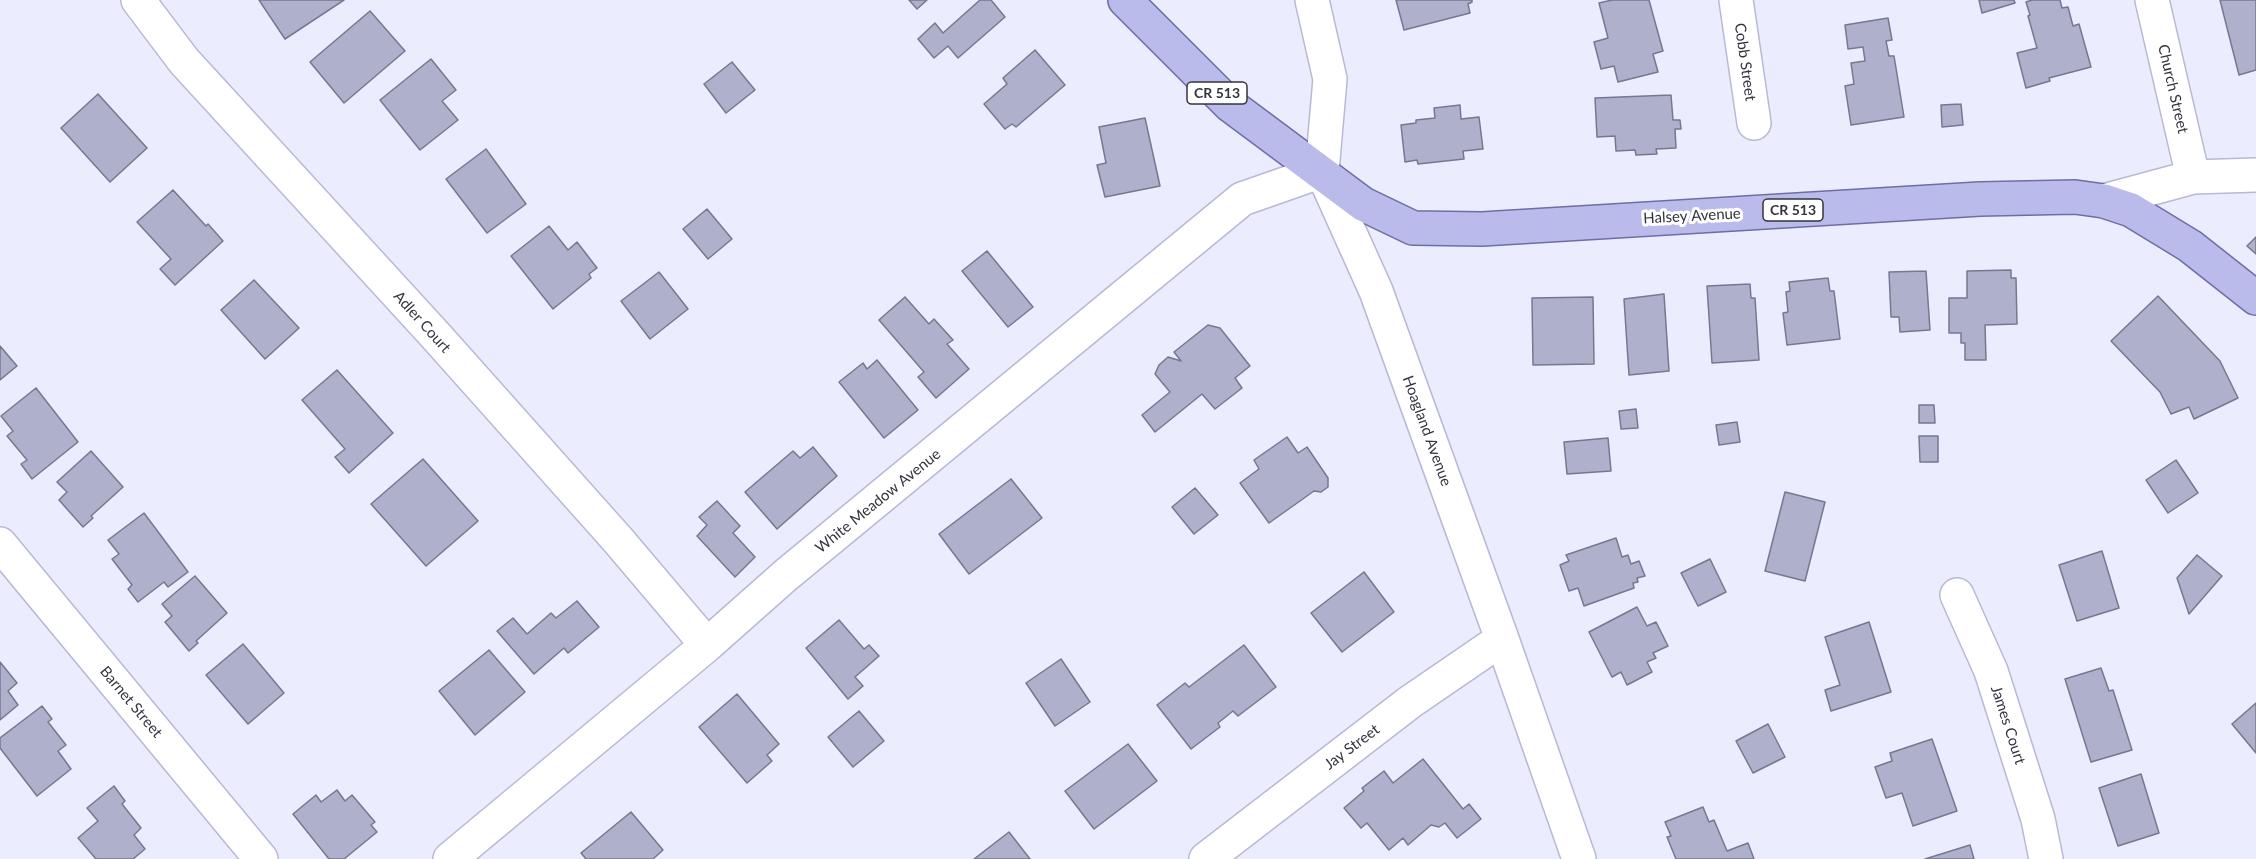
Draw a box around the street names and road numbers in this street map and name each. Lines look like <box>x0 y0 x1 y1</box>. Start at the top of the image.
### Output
street label: Cobb Street <box>1731 22 1759 102</box>
street label: Church Street <box>2154 43 2192 135</box>
road number: CR 513 <box>1187 82 1247 104</box>
road number: CR 513 <box>1763 199 1823 221</box>
street label: Halsey Avenue <box>1643 204 1741 228</box>
street label: Adler Court <box>390 287 454 357</box>
street label: Hoagland Avenue <box>1399 373 1455 489</box>
street label: White Meadow Avenue <box>812 445 944 557</box>
street label: Barnet Street <box>96 663 166 741</box>
street label: James Court <box>1987 683 2029 767</box>
street label: Jay Street <box>1321 720 1383 774</box>

